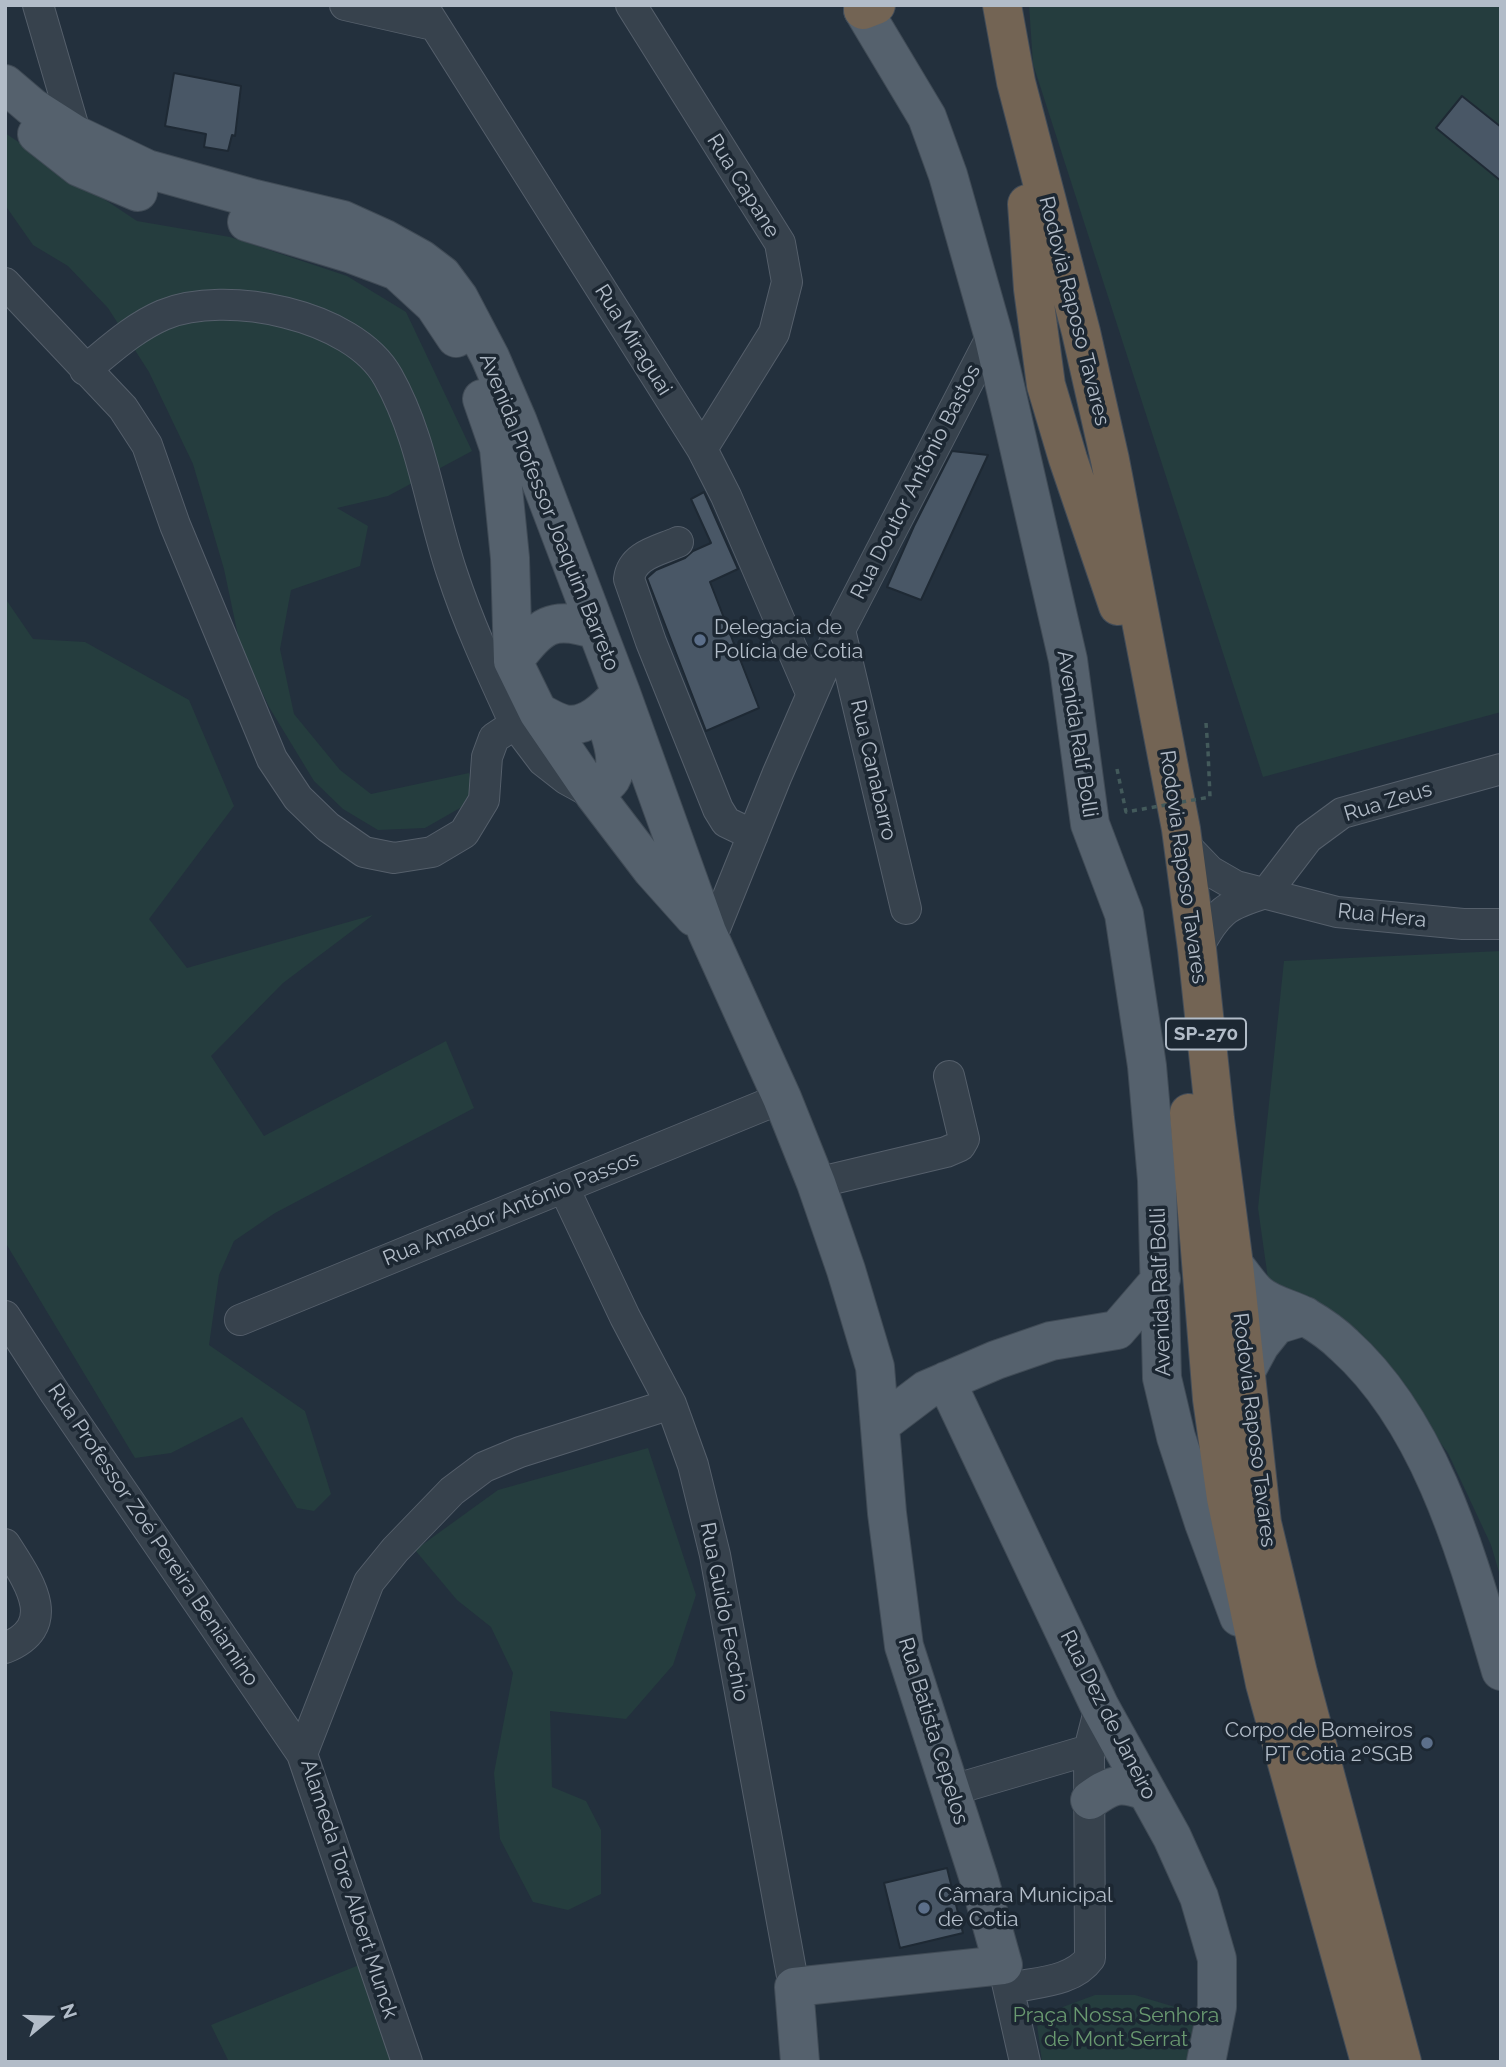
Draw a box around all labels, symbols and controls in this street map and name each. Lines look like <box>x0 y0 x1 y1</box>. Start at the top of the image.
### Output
street label: Rua Capane <box>701 129 785 243</box>
street label: Rodovia Raposo Tavares <box>1033 194 1115 428</box>
street label: Rua Miraguai <box>589 280 677 400</box>
street label: Avenida Professor Joaquim Barreto <box>474 350 624 674</box>
street label: Rua Doutor Antônio Bastos <box>846 360 986 604</box>
place label: Delegacia de Polícia de Cotia <box>714 615 863 665</box>
marker: Delegacia de Polícia de Cotia <box>692 632 708 648</box>
street label: Avenida Ralf Bolli <box>1051 649 1103 819</box>
street label: Rua Canabarro <box>845 697 901 843</box>
street label: Rodovia Raposo Tavares <box>1154 749 1212 985</box>
street label: Rua Zeus <box>1341 777 1435 827</box>
street label: Rua Hera <box>1336 899 1428 933</box>
road number: SP-270 <box>1166 1018 1246 1050</box>
street label: Rua Amador Antônio Passos <box>379 1146 643 1272</box>
street label: Avenida Ralf Bolli <box>1145 1207 1177 1377</box>
street label: Rodovia Raposo Tavares <box>1227 1312 1281 1548</box>
street label: Rua Professor Zoé Pereira Beniamino <box>42 1379 264 1691</box>
street label: Rua Guido Fecchio <box>694 1520 754 1704</box>
street label: Rua Dez de Janeiro <box>1054 1626 1162 1804</box>
street label: Rua Batista Cepelos <box>893 1634 973 1828</box>
place label: Corpo de Bomeiros PT Cotia 2ºSGB <box>1225 1718 1413 1768</box>
marker: Corpo de Bomeiros PT Cotia 2ºSGB <box>1419 1735 1435 1751</box>
street label: Alameda Tore Albert Munck <box>295 1756 403 2022</box>
place label: Câmara Municipal de Cotia <box>938 1883 1113 1933</box>
marker: Câmara Municipal de Cotia <box>916 1900 932 1916</box>
north arrow <box>14 1983 84 2053</box>
text: N <box>56 2001 82 2022</box>
park label: Praça Nossa Senhora de Mont Serrat <box>1013 2003 1219 2053</box>

